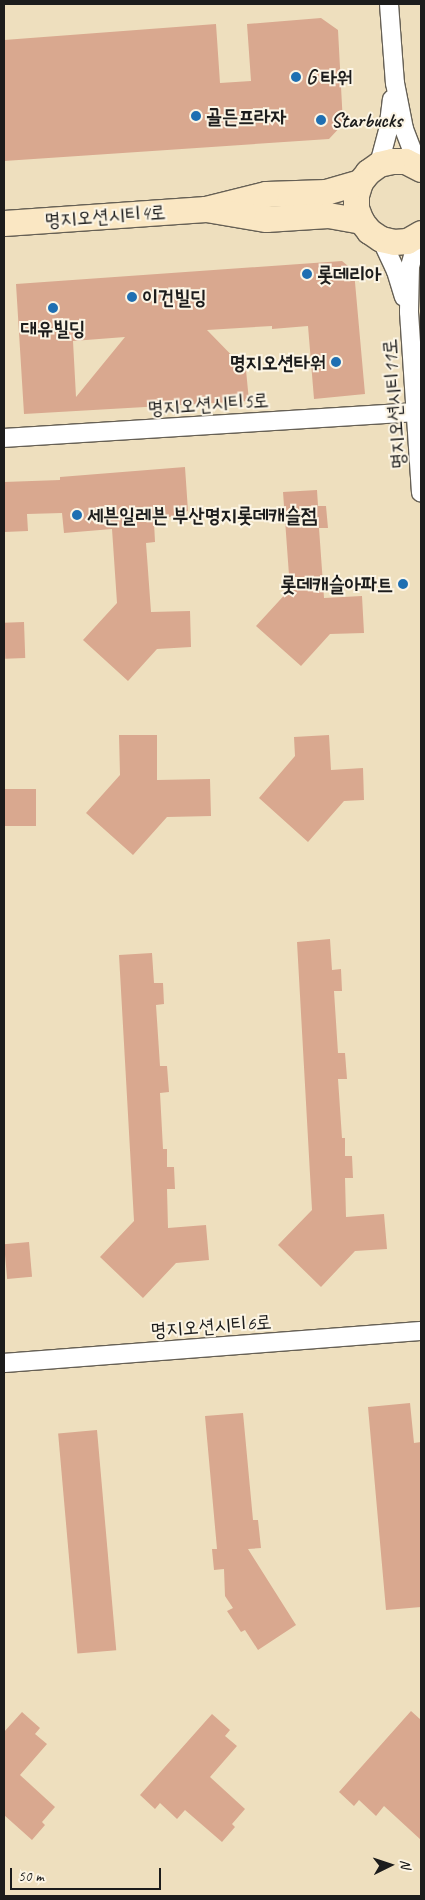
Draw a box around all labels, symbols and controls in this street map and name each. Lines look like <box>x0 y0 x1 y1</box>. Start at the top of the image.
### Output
place label: G 타워 <box>306 65 353 89</box>
marker: G 타워 <box>290 71 302 83</box>
place label: 골든프라자 <box>206 104 286 128</box>
place label: Starbucks <box>331 108 402 132</box>
marker: 골든프라자 <box>190 110 202 122</box>
marker: Starbucks <box>315 114 327 126</box>
street label: 명지오션시티4로 <box>43 200 167 232</box>
place label: 롯데리아 <box>317 262 381 286</box>
marker: 롯데리아 <box>301 268 313 280</box>
place label: 이건빌딩 <box>142 285 206 309</box>
marker: 이건빌딩 <box>126 291 138 303</box>
marker: 대유빌딩 <box>47 302 59 314</box>
place label: 대유빌딩 <box>21 316 85 340</box>
street label: 명지오션시티11로 <box>377 338 411 470</box>
place label: 명지오션타워 <box>229 350 326 374</box>
marker: 명지오션타워 <box>330 356 342 368</box>
street label: 명지오션시티5로 <box>146 388 270 420</box>
place label: 세븐일레븐 부산명지롯데캐슬점 <box>87 503 317 527</box>
marker: 세븐일레븐 부산명지롯데캐슬점 <box>71 509 83 521</box>
place label: 롯데캐슬아파트 <box>280 572 393 596</box>
marker: 롯데캐슬아파트 <box>397 578 409 590</box>
street label: 명지오션시티6로 <box>149 1310 273 1342</box>
north arrow <box>365 1840 415 1890</box>
scale bar <box>12 1858 164 1890</box>
text: N <box>397 1859 414 1869</box>
text: 50 m <box>18 1867 44 1886</box>

